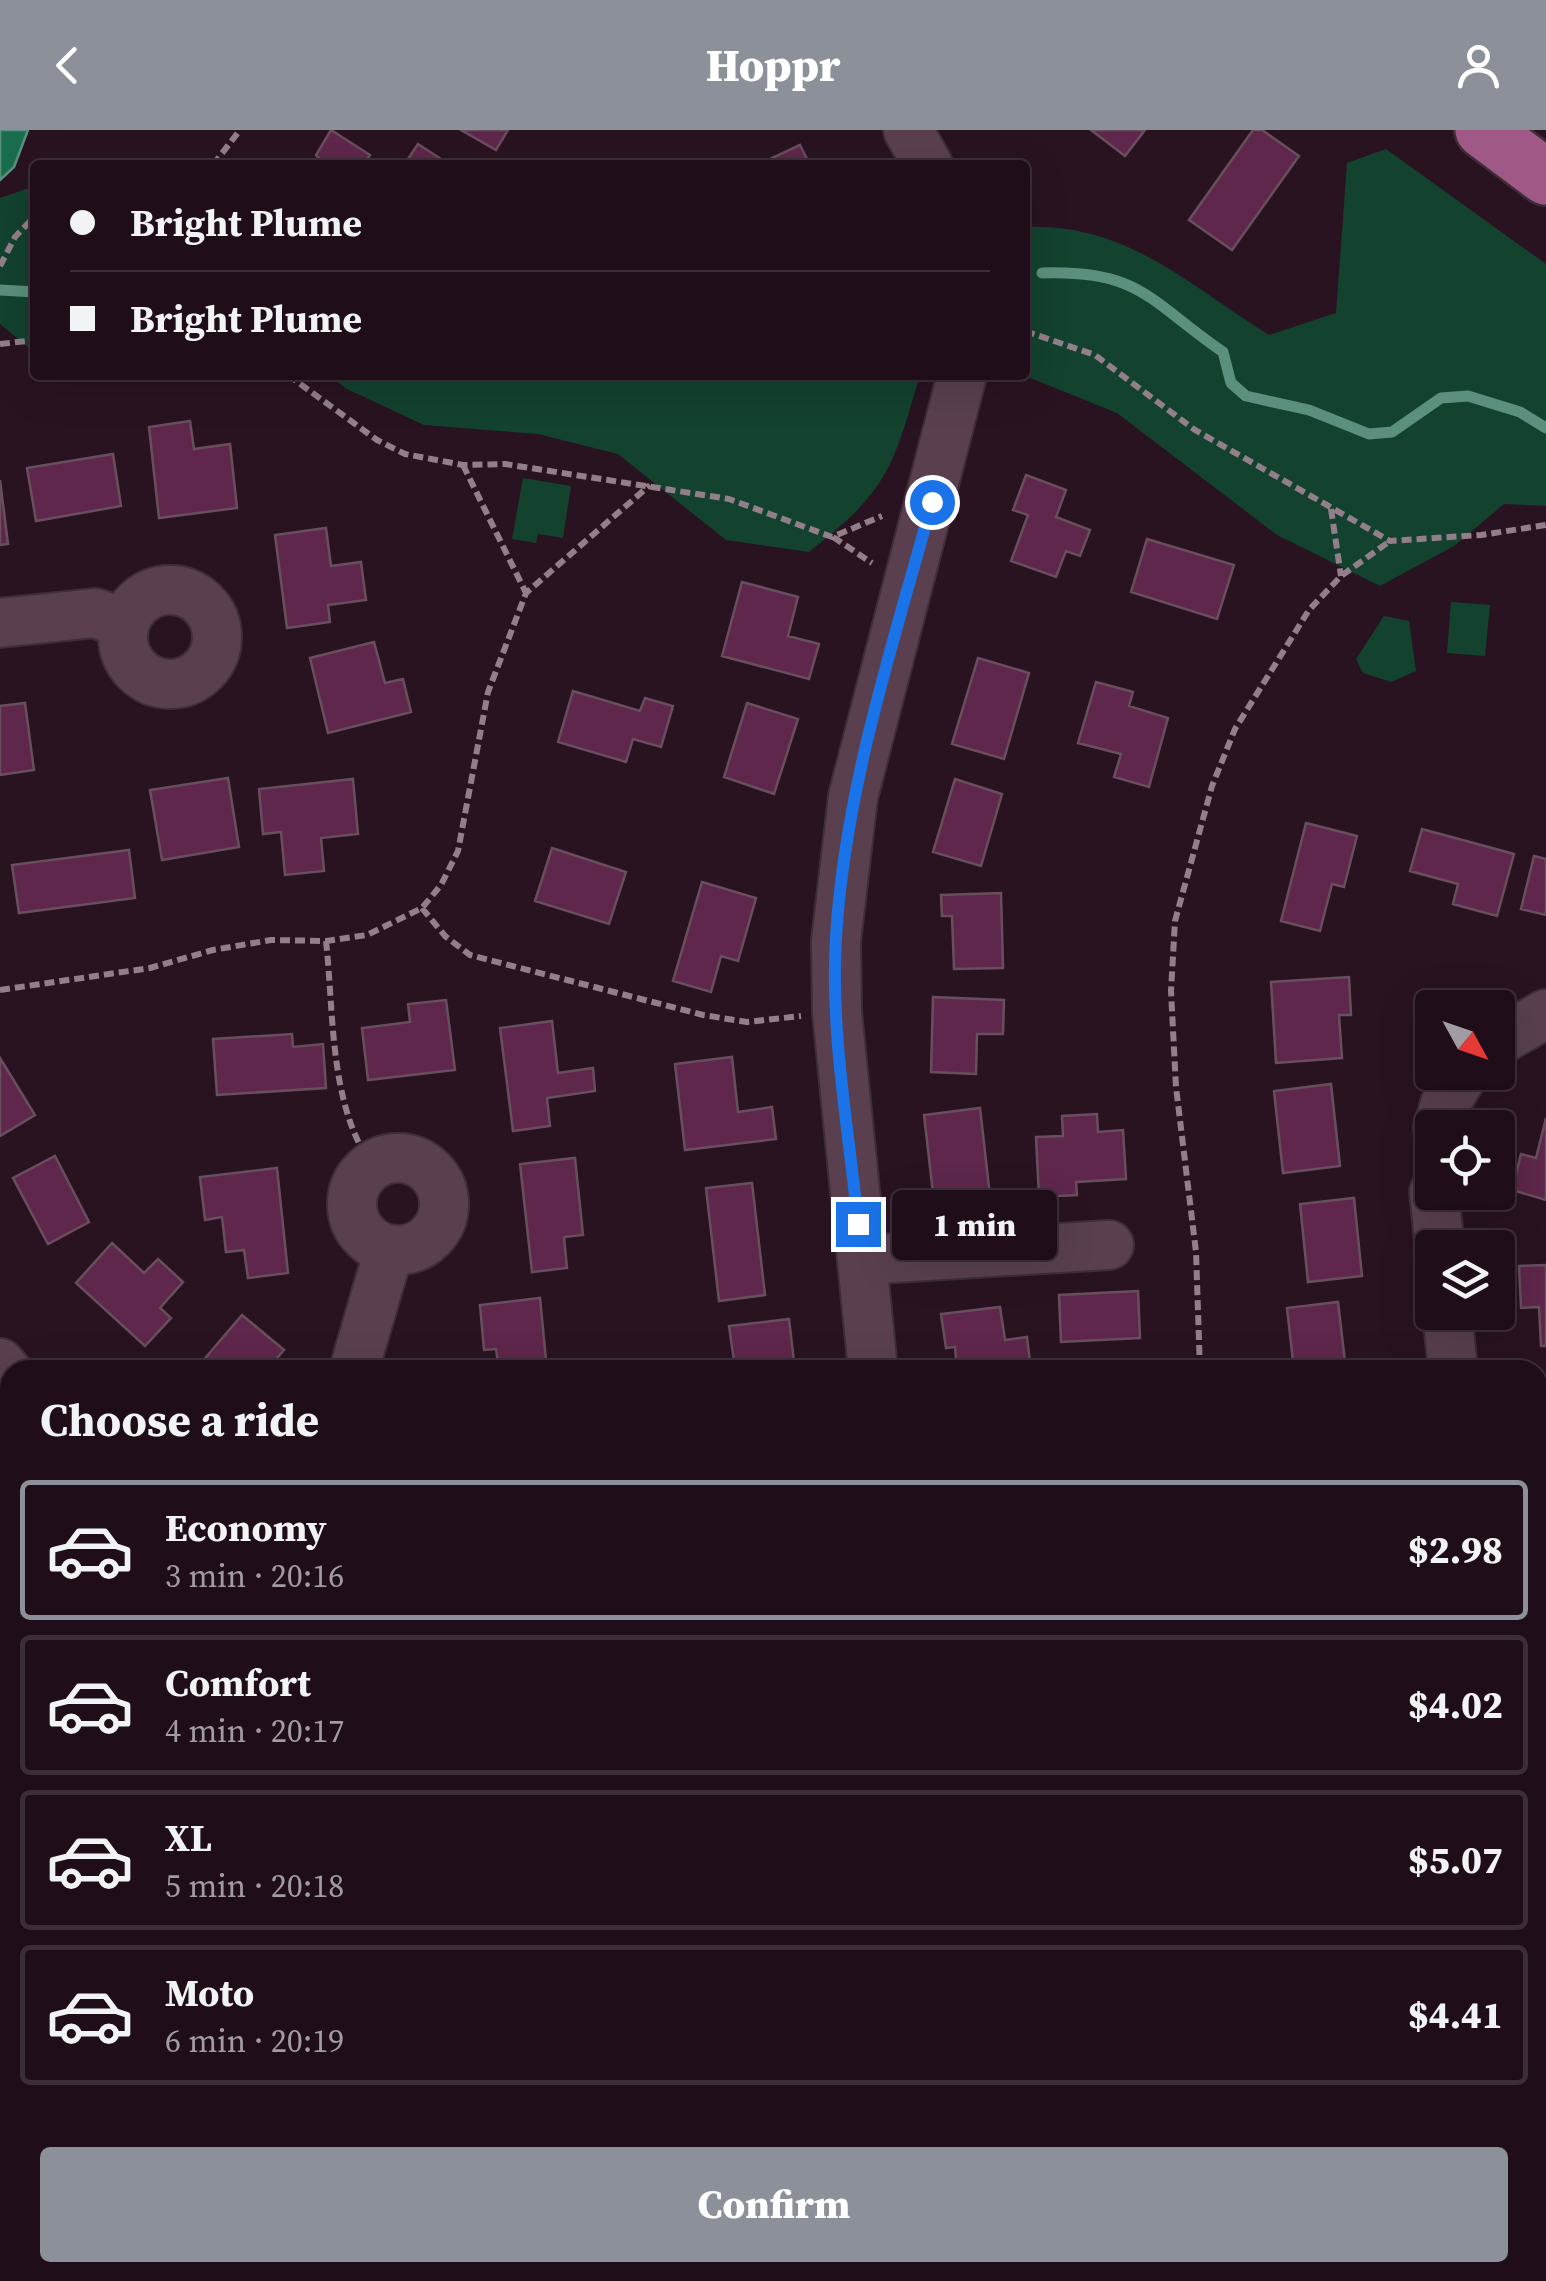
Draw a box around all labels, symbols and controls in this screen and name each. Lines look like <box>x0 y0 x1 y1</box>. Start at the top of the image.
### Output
text: Hoppr <box>706 34 840 96</box>
icon: back <box>40 38 95 93</box>
icon: person <box>1451 38 1506 93</box>
text: Bright Plume <box>130 197 362 249</box>
text: Bright Plume <box>130 293 362 345</box>
route start <box>910 480 955 525</box>
north arrow <box>1415 990 1515 1090</box>
map controls <box>1415 990 1515 1330</box>
button: locate <box>1415 1110 1515 1210</box>
callout: 1 min <box>893 1189 1058 1259</box>
route end <box>836 1202 881 1247</box>
text: 1 min <box>933 1203 1016 1247</box>
button: layers <box>1415 1230 1515 1330</box>
text: Choose a ride <box>40 1389 319 1451</box>
text: Economy <box>165 1502 327 1554</box>
icon: car <box>45 1505 135 1595</box>
text: $2.98 <box>1408 1524 1503 1576</box>
text: 3 min · 20:16 <box>165 1554 344 1598</box>
text: Comfort <box>165 1657 311 1709</box>
icon: car <box>45 1660 135 1750</box>
text: $4.02 <box>1408 1679 1503 1731</box>
text: 4 min · 20:17 <box>165 1709 344 1753</box>
text: XL <box>165 1812 212 1864</box>
icon: car <box>45 1815 135 1905</box>
text: $5.07 <box>1408 1834 1503 1886</box>
text: 5 min · 20:18 <box>165 1864 344 1908</box>
text: Moto <box>165 1967 254 2019</box>
icon: car <box>45 1970 135 2060</box>
text: $4.41 <box>1408 1989 1503 2041</box>
text: 6 min · 20:19 <box>165 2019 344 2063</box>
button: Confirm <box>40 2147 1508 2262</box>

